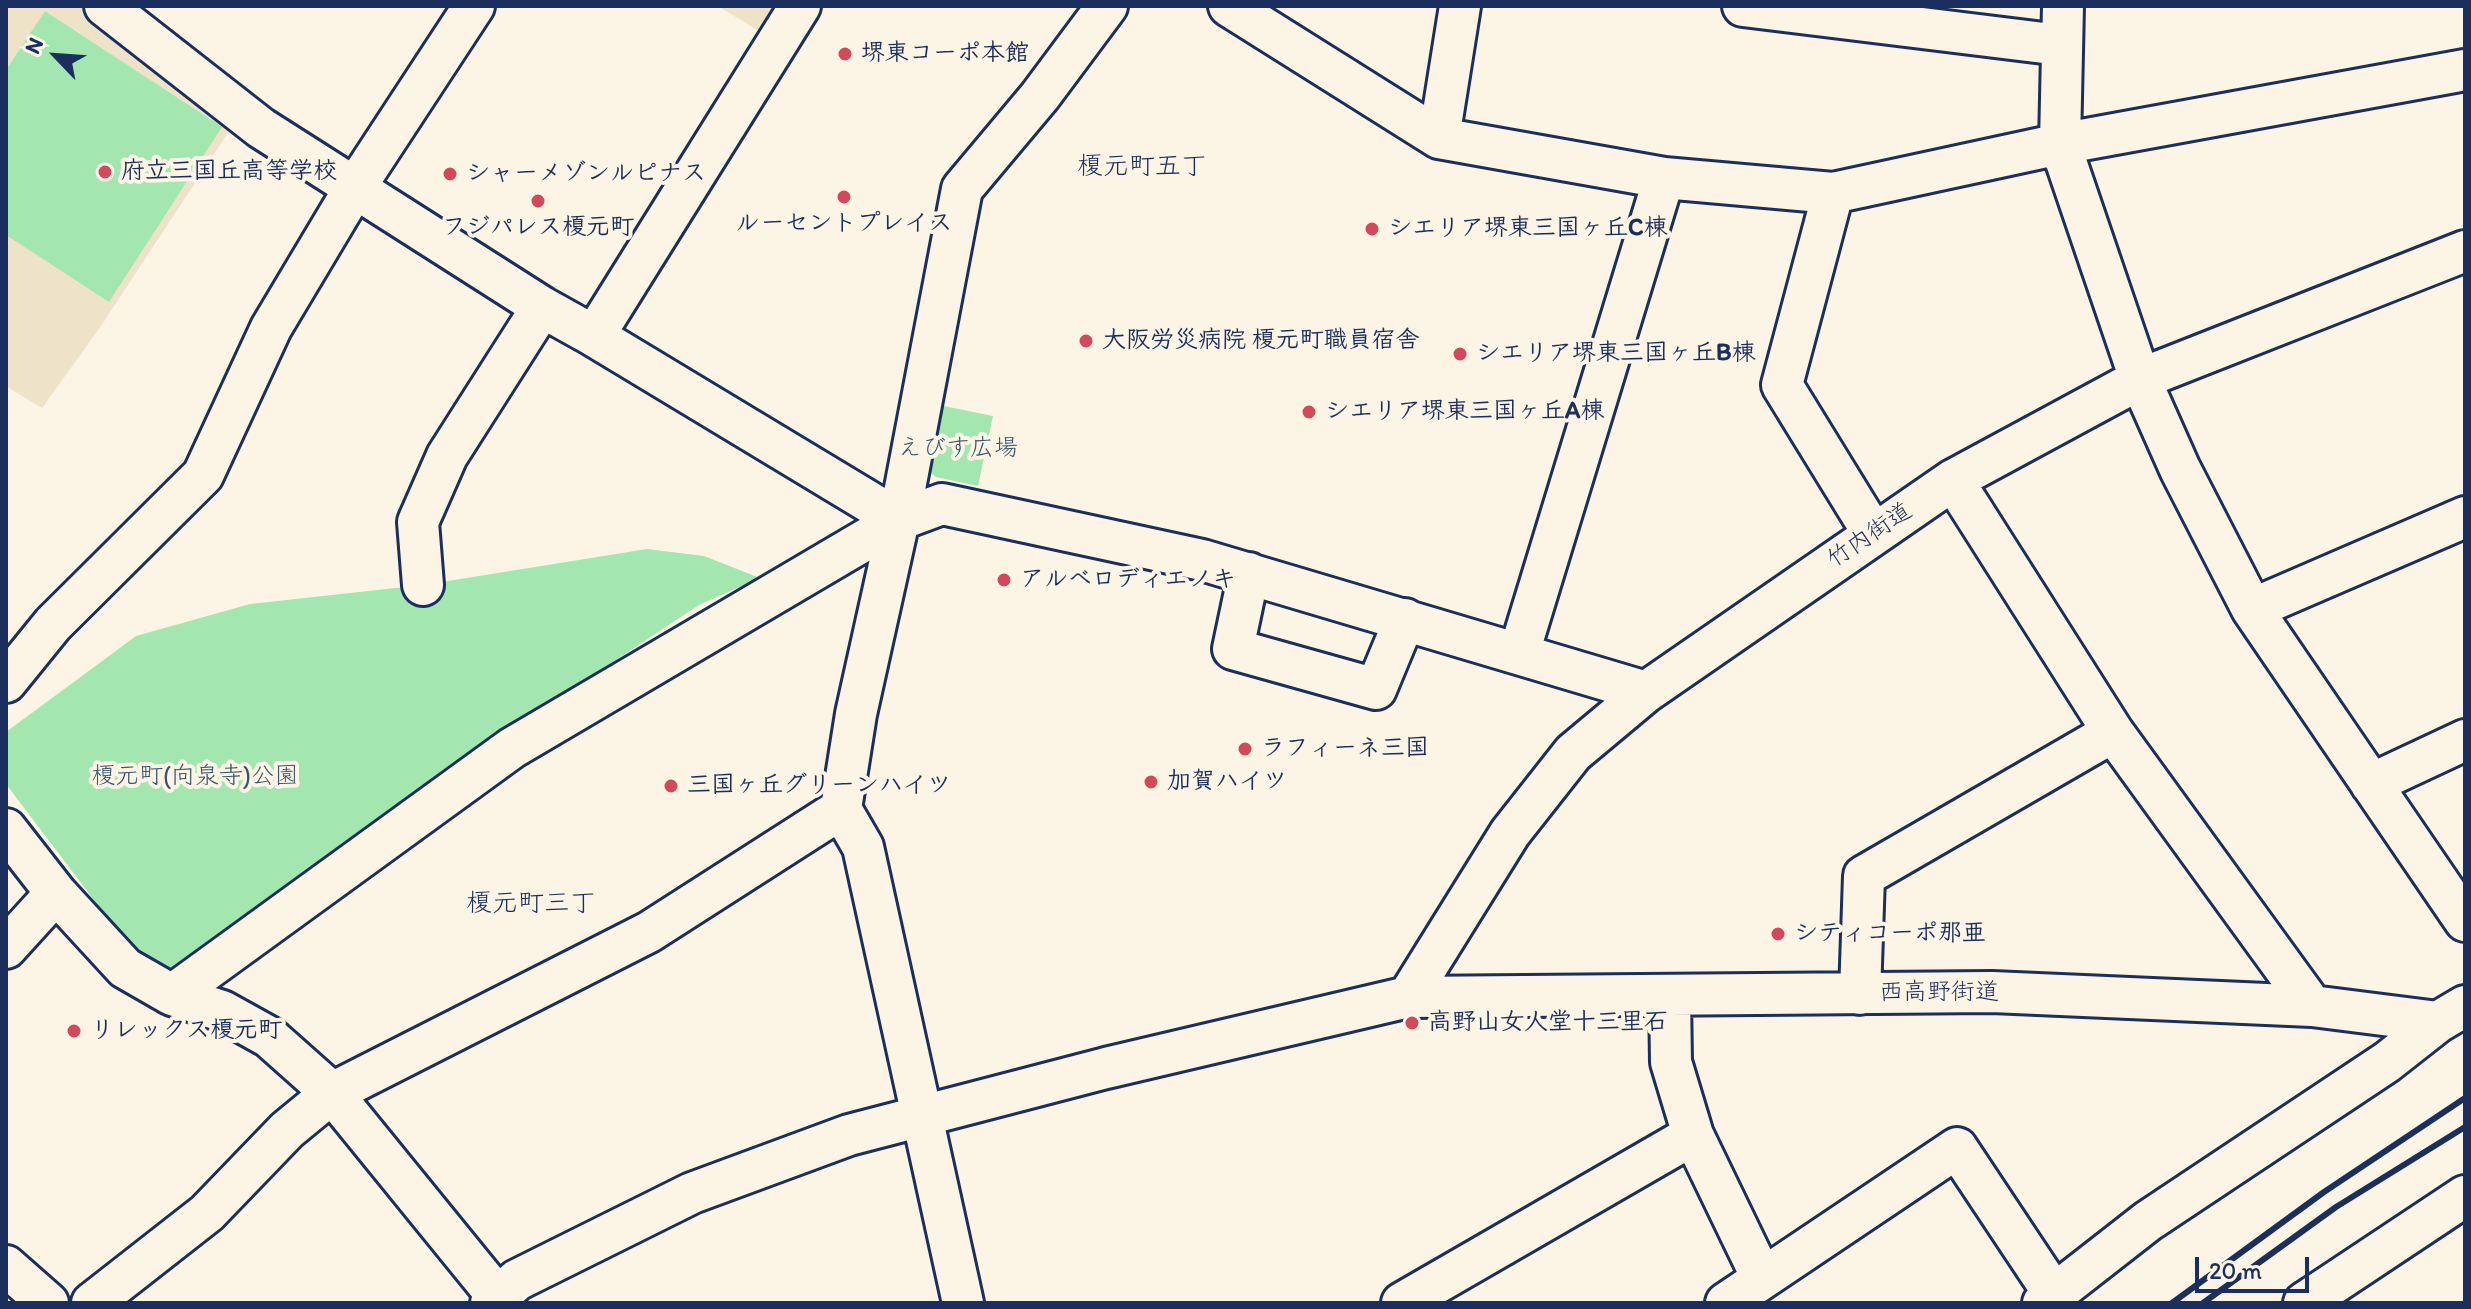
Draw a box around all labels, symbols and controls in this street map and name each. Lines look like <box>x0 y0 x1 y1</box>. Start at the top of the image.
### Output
north arrow <box>16 16 96 96</box>
text: N <box>18 33 49 58</box>
place label: 堺東コーポ本館 <box>861 40 1029 68</box>
marker: 堺東コーポ本館 <box>836 45 854 63</box>
district label: 榎元町五丁 <box>1077 151 1207 183</box>
place label: 府立三国丘高等学校 <box>121 158 337 186</box>
place label: シャーメゾンルピナス <box>466 160 706 188</box>
marker: 府立三国丘高等学校 <box>96 163 114 181</box>
marker: シャーメゾンルピナス <box>441 165 459 183</box>
marker: ルーセントプレイス <box>835 188 853 206</box>
marker: フジパレス榎元町 <box>529 192 547 210</box>
place label: ルーセントプレイス <box>736 210 952 238</box>
place label: フジパレス榎元町 <box>442 214 634 242</box>
place label: シエリア堺東三国ヶ丘C棟 <box>1388 215 1667 243</box>
marker: シエリア堺東三国ヶ丘C棟 <box>1363 220 1381 238</box>
place label: 大阪労災病院 榎元町職員宿舎 <box>1102 327 1419 355</box>
marker: 大阪労災病院 榎元町職員宿舎 <box>1077 332 1095 350</box>
place label: シエリア堺東三国ヶ丘B棟 <box>1476 340 1756 368</box>
marker: シエリア堺東三国ヶ丘B棟 <box>1451 345 1469 363</box>
place label: シエリア堺東三国ヶ丘A棟 <box>1325 398 1604 426</box>
marker: シエリア堺東三国ヶ丘A棟 <box>1300 403 1318 421</box>
park label: えびす広場 <box>898 435 1018 463</box>
street label: 竹内街道 <box>1822 497 1918 575</box>
place label: アルベロディエノキ <box>1020 566 1236 594</box>
marker: アルベロディエノキ <box>995 571 1013 589</box>
place label: ラフィーネ三国 <box>1261 735 1429 763</box>
marker: ラフィーネ三国 <box>1236 740 1254 758</box>
park label: 榎元町(向泉寺)公園 <box>91 763 299 791</box>
place label: 加賀ハイツ <box>1167 768 1287 796</box>
place label: 三国ヶ丘グリーンハイツ <box>687 772 951 800</box>
marker: 加賀ハイツ <box>1142 773 1160 791</box>
marker: 三国ヶ丘グリーンハイツ <box>662 777 680 795</box>
district label: 榎元町三丁 <box>466 888 596 920</box>
place label: シティコーポ那亜 <box>1794 920 1986 948</box>
marker: シティコーポ那亜 <box>1769 925 1787 943</box>
street label: 西高野街道 <box>1879 979 1999 1007</box>
place label: 高野山女人堂十三里石 <box>1428 1009 1668 1037</box>
marker: 高野山女人堂十三里石 <box>1403 1014 1421 1032</box>
place label: リレックス榎元町 <box>90 1017 282 1045</box>
marker: リレックス榎元町 <box>65 1022 83 1040</box>
scale bar <box>2199 1241 2313 1291</box>
text: 20 m <box>2209 1256 2262 1285</box>

